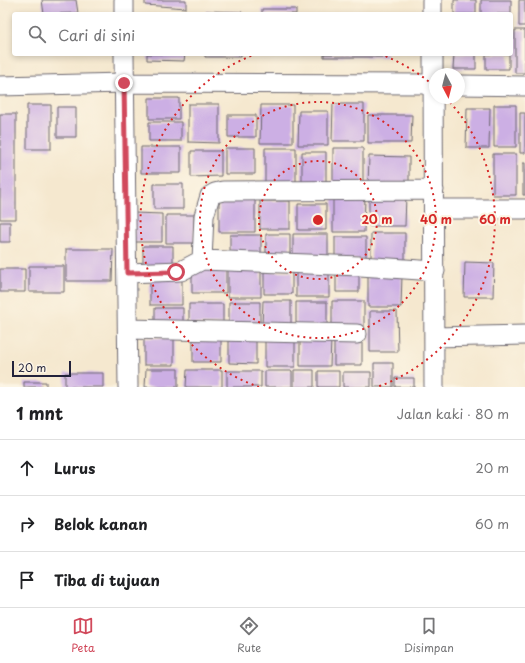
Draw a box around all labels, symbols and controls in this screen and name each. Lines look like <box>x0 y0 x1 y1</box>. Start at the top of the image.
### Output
search box <box>12 12 513 56</box>
icon: search <box>26 23 48 45</box>
text: Cari di sini <box>58 23 135 46</box>
north arrow <box>429 68 465 104</box>
route end <box>115 74 133 92</box>
text: 20 m <box>361 210 393 228</box>
text: 40 m <box>420 210 452 228</box>
text: 60 m <box>479 210 511 228</box>
centre of rings <box>311 213 325 227</box>
route start <box>167 263 185 281</box>
scale bar <box>12 359 71 378</box>
text: 20 m <box>18 359 46 376</box>
text: 1 mnt <box>16 400 63 426</box>
text: Jalan kaki · 80 m <box>397 404 509 423</box>
text: Lurus <box>54 456 95 479</box>
icon: ahead <box>16 457 38 479</box>
text: 20 m <box>475 458 509 477</box>
text: Belok kanan <box>54 512 148 535</box>
icon: right <box>16 513 38 535</box>
text: 60 m <box>475 514 509 533</box>
text: Tiba di tujuan <box>54 568 160 591</box>
icon: arrive <box>16 569 38 591</box>
tab: Peta <box>71 615 95 656</box>
tab: Rute <box>237 615 261 656</box>
tab: Disimpan <box>404 615 454 656</box>

